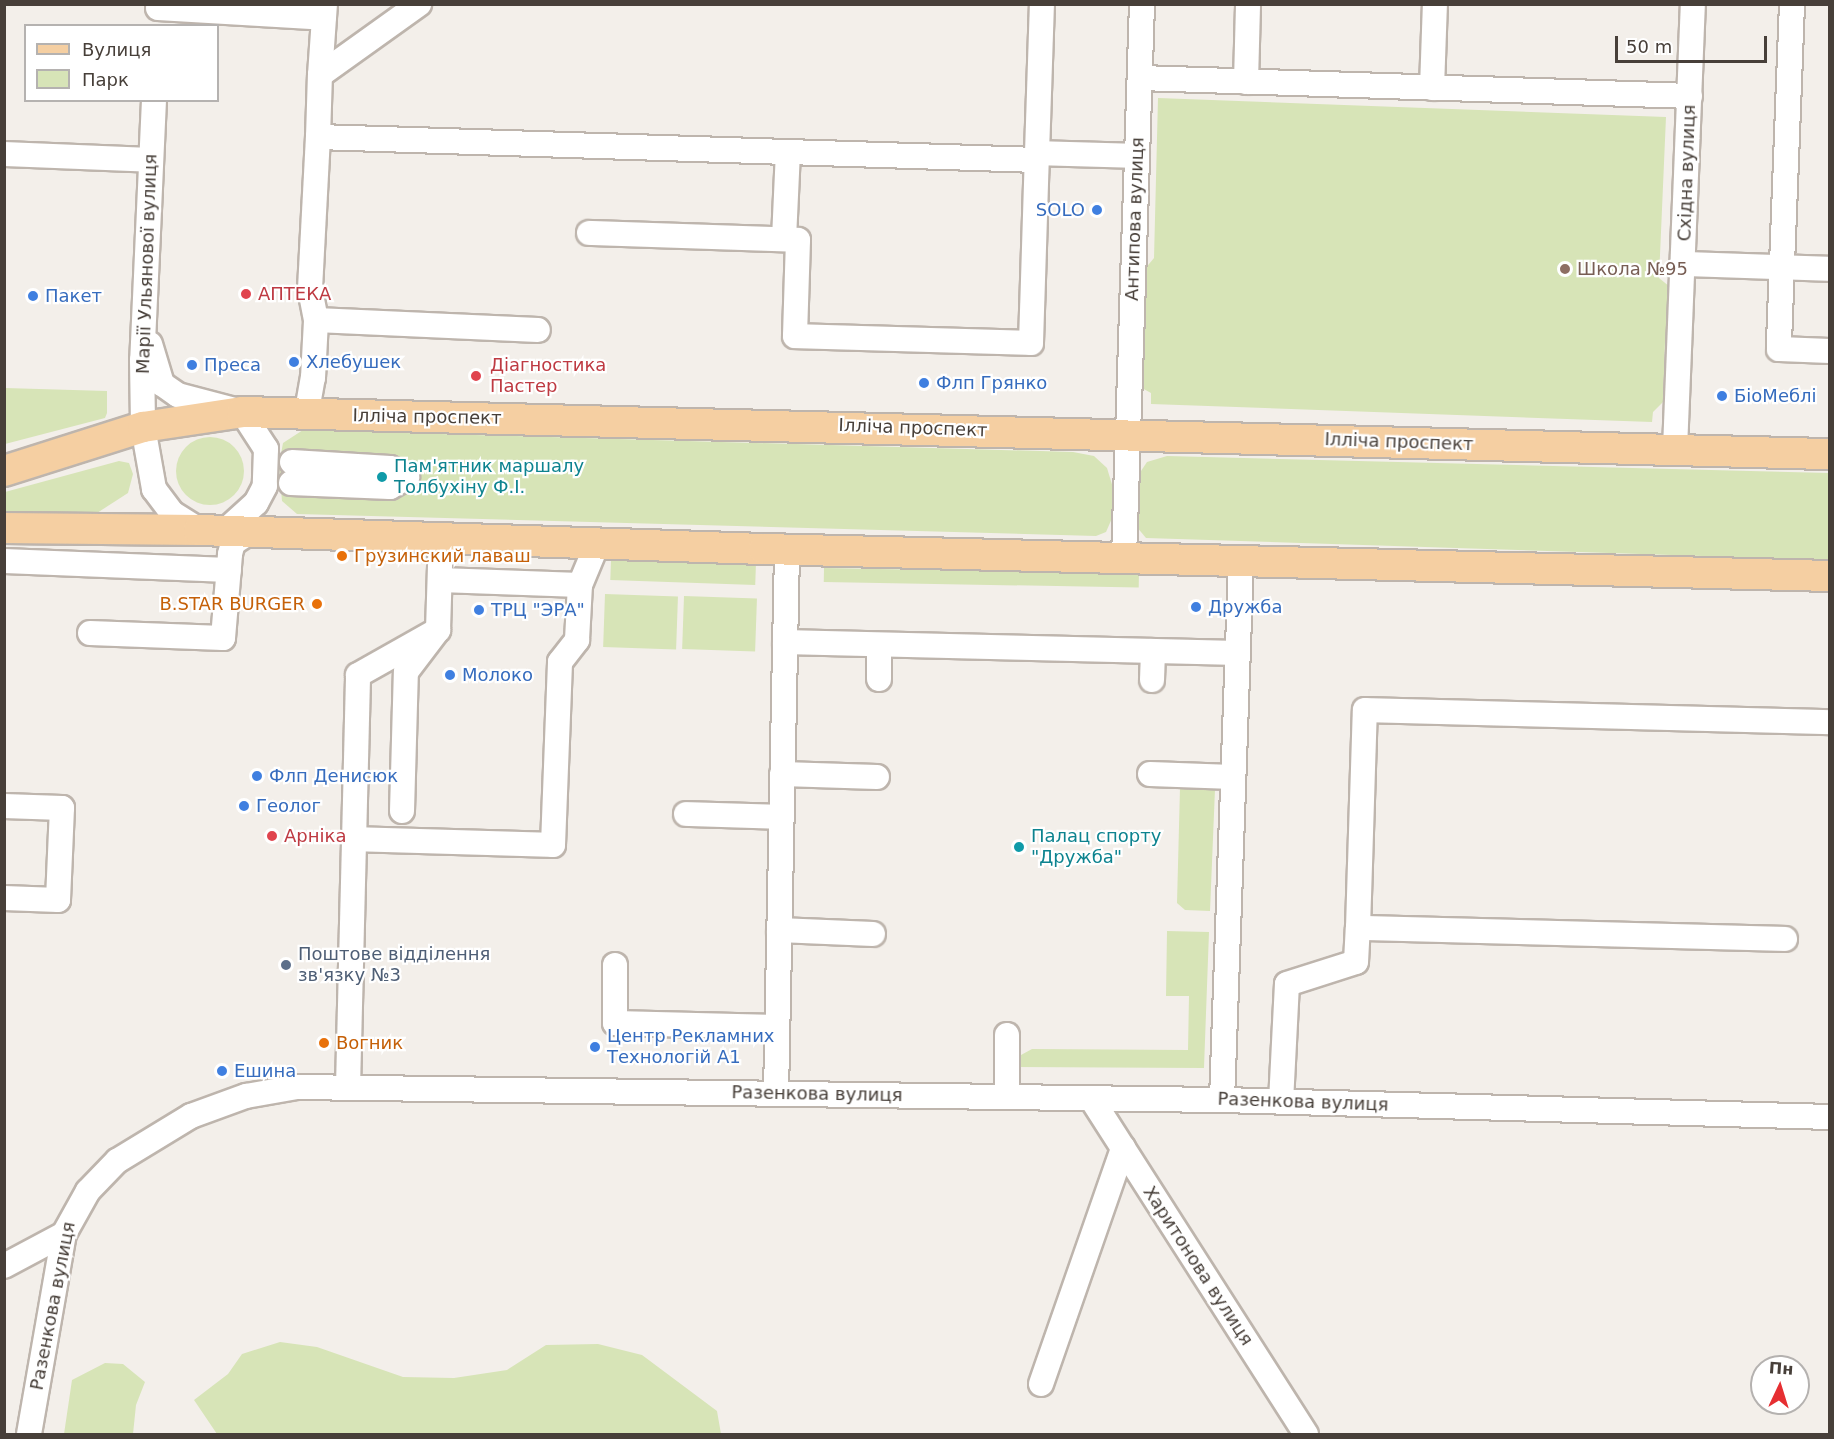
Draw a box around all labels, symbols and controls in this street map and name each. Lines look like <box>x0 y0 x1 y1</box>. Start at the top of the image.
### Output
legend <box>24 24 219 102</box>
scale bar <box>1618 24 1770 62</box>
text: 50 m <box>1626 36 1672 57</box>
text: Вулиця <box>82 39 151 60</box>
text: Парк <box>82 69 129 90</box>
street label: Східна вулиця <box>1674 104 1700 242</box>
street label: Антипова вулиця <box>1121 137 1149 301</box>
street label: Марії Ульянової вулиця <box>132 154 162 374</box>
place label: SOLO <box>1036 199 1085 221</box>
marker: SOLO <box>1090 203 1104 217</box>
place label: Школа №95 <box>1577 258 1688 280</box>
marker: Школа №95 <box>1558 262 1572 276</box>
place label: АПТЕКА <box>258 283 331 305</box>
place label: Пакет <box>45 285 102 307</box>
marker: АПТЕКА <box>239 287 253 301</box>
marker: Пакет <box>26 289 40 303</box>
place label: Хлебушек <box>306 351 401 373</box>
place label: Преса <box>204 354 261 376</box>
marker: Хлебушек <box>287 355 301 369</box>
place label: Діагностика Пастер <box>490 355 606 398</box>
marker: Преса <box>185 358 199 372</box>
marker: Діагностика Пастер <box>467 367 485 385</box>
place label: Флп Грянко <box>936 372 1047 394</box>
marker: Флп Грянко <box>917 376 931 390</box>
place label: БіоМеблі <box>1734 385 1817 407</box>
marker: БіоМеблі <box>1715 389 1729 403</box>
street label: Ілліча проспект <box>352 405 502 429</box>
street label: Ілліча проспект <box>838 415 988 441</box>
street label: Ілліча проспект <box>1324 429 1474 455</box>
place label: Пам'ятник маршалу Толбухіну Ф.І. <box>394 456 584 498</box>
marker: Пам'ятник маршалу Толбухіну Ф.І. <box>375 470 389 484</box>
place label: Грузинский лаваш <box>354 545 531 567</box>
marker: Грузинский лаваш <box>335 549 349 563</box>
place label: B.STAR BURGER <box>160 593 305 615</box>
place label: Дружба <box>1208 596 1282 618</box>
marker: B.STAR BURGER <box>310 597 324 611</box>
place label: ТРЦ "ЭРА" <box>491 599 585 621</box>
marker: Дружба <box>1189 600 1203 614</box>
marker: ТРЦ "ЭРА" <box>472 603 486 617</box>
place label: Молоко <box>462 664 533 686</box>
marker: Молоко <box>443 668 457 682</box>
place label: Флп Денисюк <box>269 765 398 787</box>
marker: Флп Денисюк <box>250 769 264 783</box>
place label: Геолог <box>256 795 321 817</box>
marker: Геолог <box>237 799 251 813</box>
place label: Арніка <box>284 825 346 847</box>
place label: Палац спорту "Дружба" <box>1031 826 1161 868</box>
marker: Арніка <box>265 829 279 843</box>
marker: Палац спорту "Дружба" <box>1012 840 1026 854</box>
place label: Поштове відділення зв'язку №3 <box>298 944 490 986</box>
marker: Поштове відділення зв'язку №3 <box>279 958 293 972</box>
place label: Центр Рекламних Технологій А1 <box>607 1026 774 1068</box>
place label: Вогник <box>336 1032 403 1054</box>
marker: Вогник <box>317 1036 331 1050</box>
marker: Центр Рекламних Технологій А1 <box>588 1040 602 1054</box>
place label: Ешина <box>234 1060 296 1082</box>
marker: Ешина <box>215 1064 229 1078</box>
street label: Разенкова вулиця <box>731 1082 903 1106</box>
street label: Разенкова вулиця <box>1217 1088 1389 1116</box>
street label: Харитонова вулиця <box>1138 1182 1258 1350</box>
street label: Разенкова вулиця <box>26 1220 80 1392</box>
north arrow <box>1750 1355 1810 1415</box>
text: Пн <box>1768 1358 1794 1379</box>

